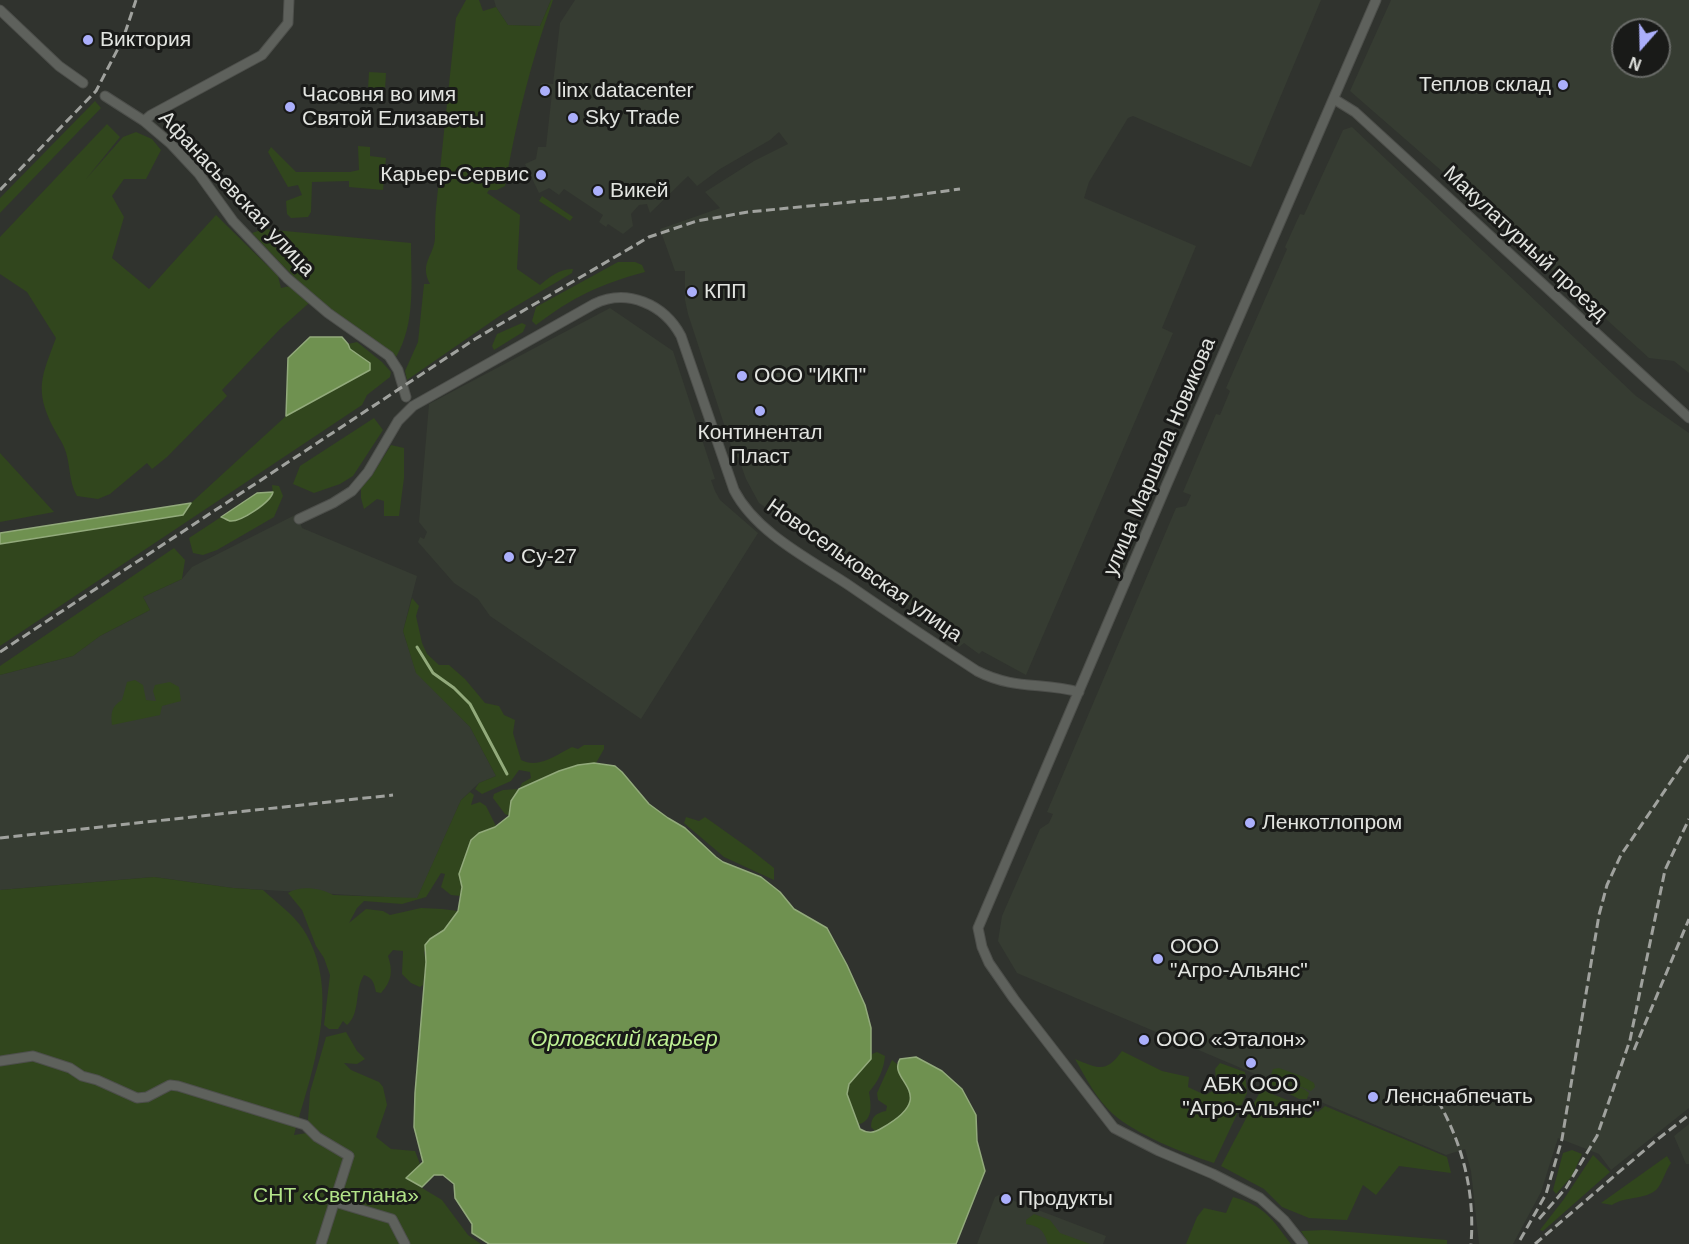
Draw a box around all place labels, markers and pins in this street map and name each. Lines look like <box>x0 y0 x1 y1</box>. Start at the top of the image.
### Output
place label: Виктория <box>100 27 191 53</box>
marker: Виктория <box>81 33 95 47</box>
place label: Теплов склад <box>1419 72 1551 98</box>
place label: linx datacenter <box>557 78 694 104</box>
marker: Теплов склад <box>1556 78 1570 92</box>
place label: Часовня во имя Святой Елизаветы <box>302 82 484 132</box>
marker: linx datacenter <box>538 84 552 98</box>
marker: Часовня во имя Святой Елизаветы <box>283 100 297 114</box>
place label: Sky Trade <box>585 105 680 131</box>
marker: Sky Trade <box>566 111 580 125</box>
place label: Карьер-Сервис <box>380 162 529 188</box>
marker: Карьер-Сервис <box>534 168 548 182</box>
place label: Викей <box>610 178 669 204</box>
marker: Викей <box>591 184 605 198</box>
place label: КПП <box>704 279 746 305</box>
marker: КПП <box>685 285 699 299</box>
place label: ООО "ИКП" <box>754 363 866 389</box>
marker: ООО "ИКП" <box>735 369 749 383</box>
marker: Континентал Пласт <box>753 404 767 418</box>
place label: Континентал Пласт <box>697 420 823 470</box>
place label: Су-27 <box>521 544 577 570</box>
marker: Су-27 <box>502 550 516 564</box>
place label: Ленкотлопром <box>1262 810 1402 836</box>
marker: Ленкотлопром <box>1243 816 1257 830</box>
place label: ООО "Агро-Альянс" <box>1170 934 1308 984</box>
marker: ООО "Агро-Альянс" <box>1151 952 1165 966</box>
place label: ООО «Эталон» <box>1156 1027 1306 1053</box>
marker: ООО «Эталон» <box>1137 1033 1151 1047</box>
marker: АБК ООО "Агро-Альянс" <box>1244 1056 1258 1070</box>
place label: АБК ООО "Агро-Альянс" <box>1182 1072 1320 1122</box>
place label: Ленснабпечать <box>1385 1084 1533 1110</box>
marker: Ленснабпечать <box>1366 1090 1380 1104</box>
place label: Продукты <box>1018 1186 1113 1212</box>
marker: Продукты <box>999 1192 1013 1206</box>

